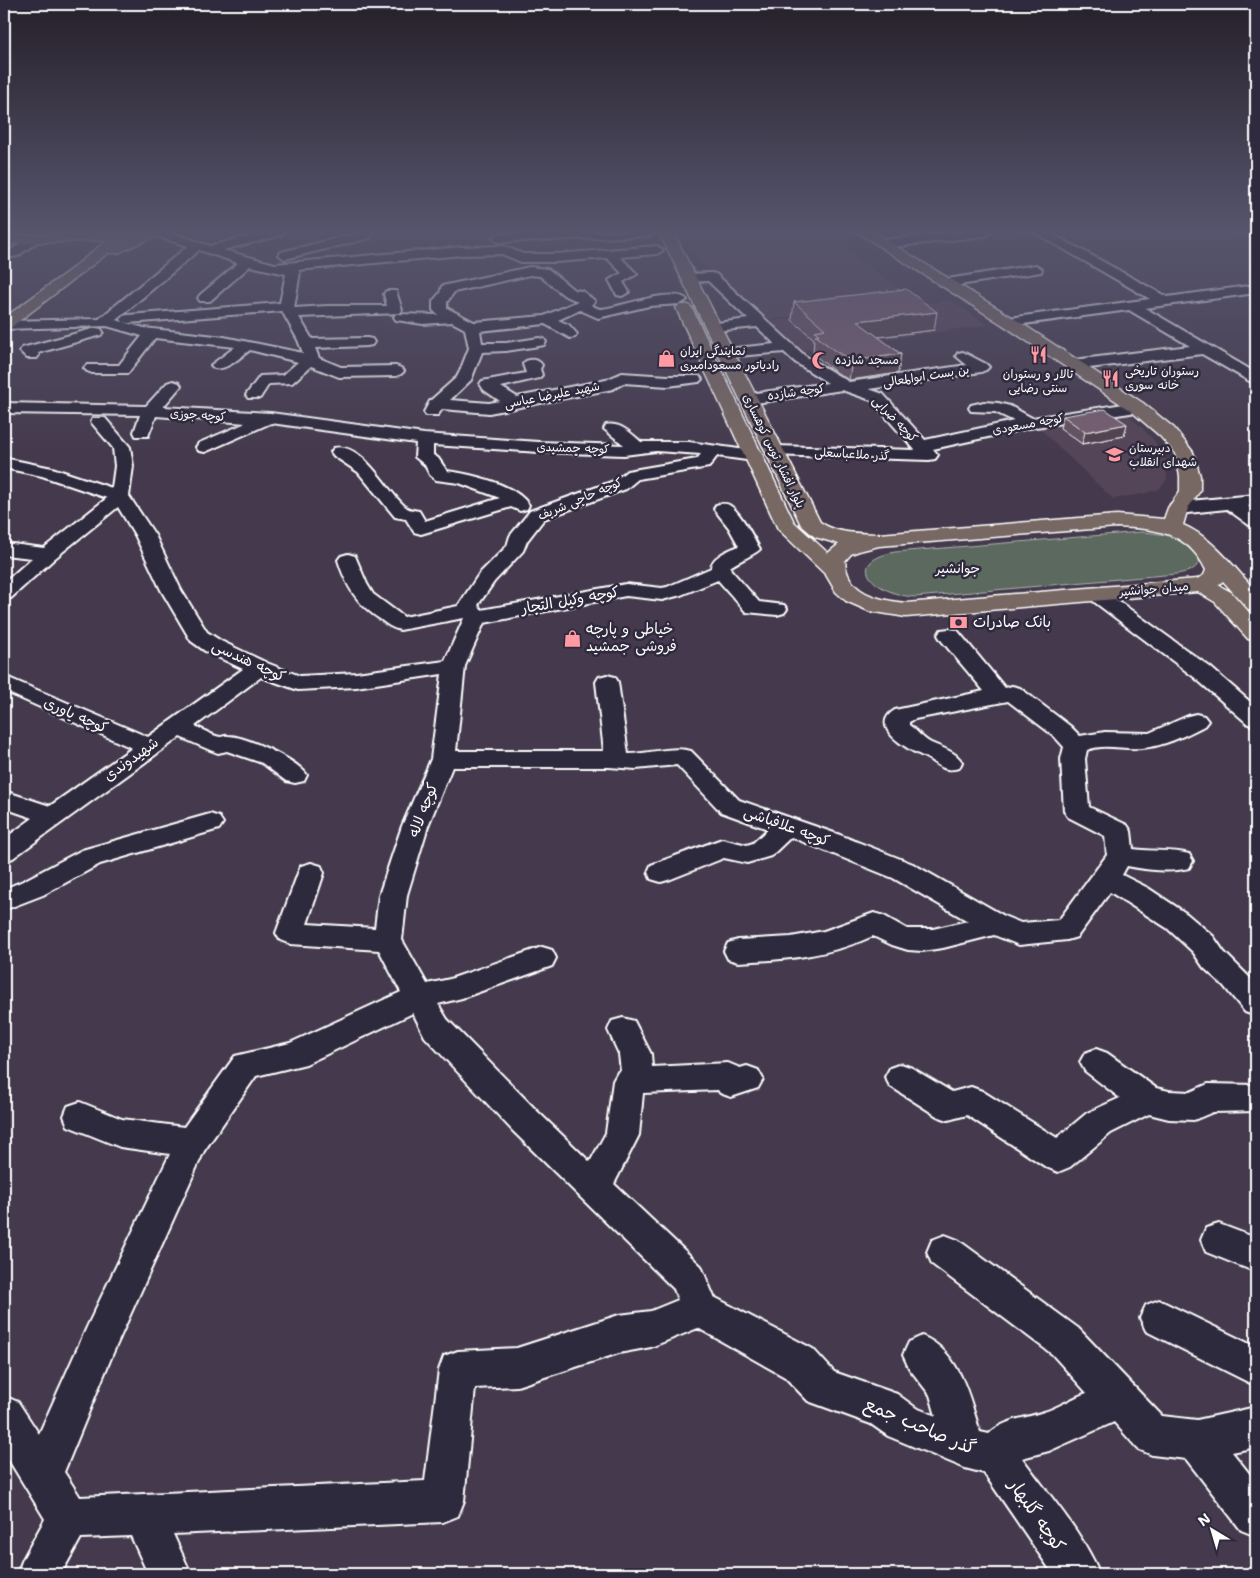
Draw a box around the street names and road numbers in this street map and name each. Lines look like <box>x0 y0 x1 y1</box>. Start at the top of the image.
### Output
street label: بن بست ابوالمعالی <box>882 361 970 391</box>
street label: شهید علیرضا عباسی <box>503 378 601 412</box>
street label: کوچه شازده <box>766 380 826 404</box>
street label: بلوار افشار توس کوهساری <box>739 391 809 511</box>
street label: کوچه ضرابی <box>869 392 921 446</box>
street label: کوچه جوزی <box>170 405 226 425</box>
street label: کوچه مسعودی <box>991 410 1065 438</box>
street label: کوچه جمشیدی <box>536 439 610 457</box>
street label: گذر ملاعباسعلی <box>814 444 890 464</box>
street label: کوچه حاجی شریف <box>535 474 625 524</box>
street label: میدان جوانشیر <box>1118 578 1189 600</box>
street label: کوچه وکیل التجار <box>518 582 621 619</box>
street label: کوچه هندسی <box>209 635 289 687</box>
street label: کوچه یاوری <box>41 692 111 738</box>
street label: شهیدوندی <box>99 732 163 786</box>
street label: کوچه لاله <box>403 780 443 840</box>
street label: کوچه علافباشی <box>741 801 833 851</box>
street label: گذر صاحب جمع <box>860 1392 980 1461</box>
street label: کوچه گلبهار <box>1002 1472 1071 1556</box>

